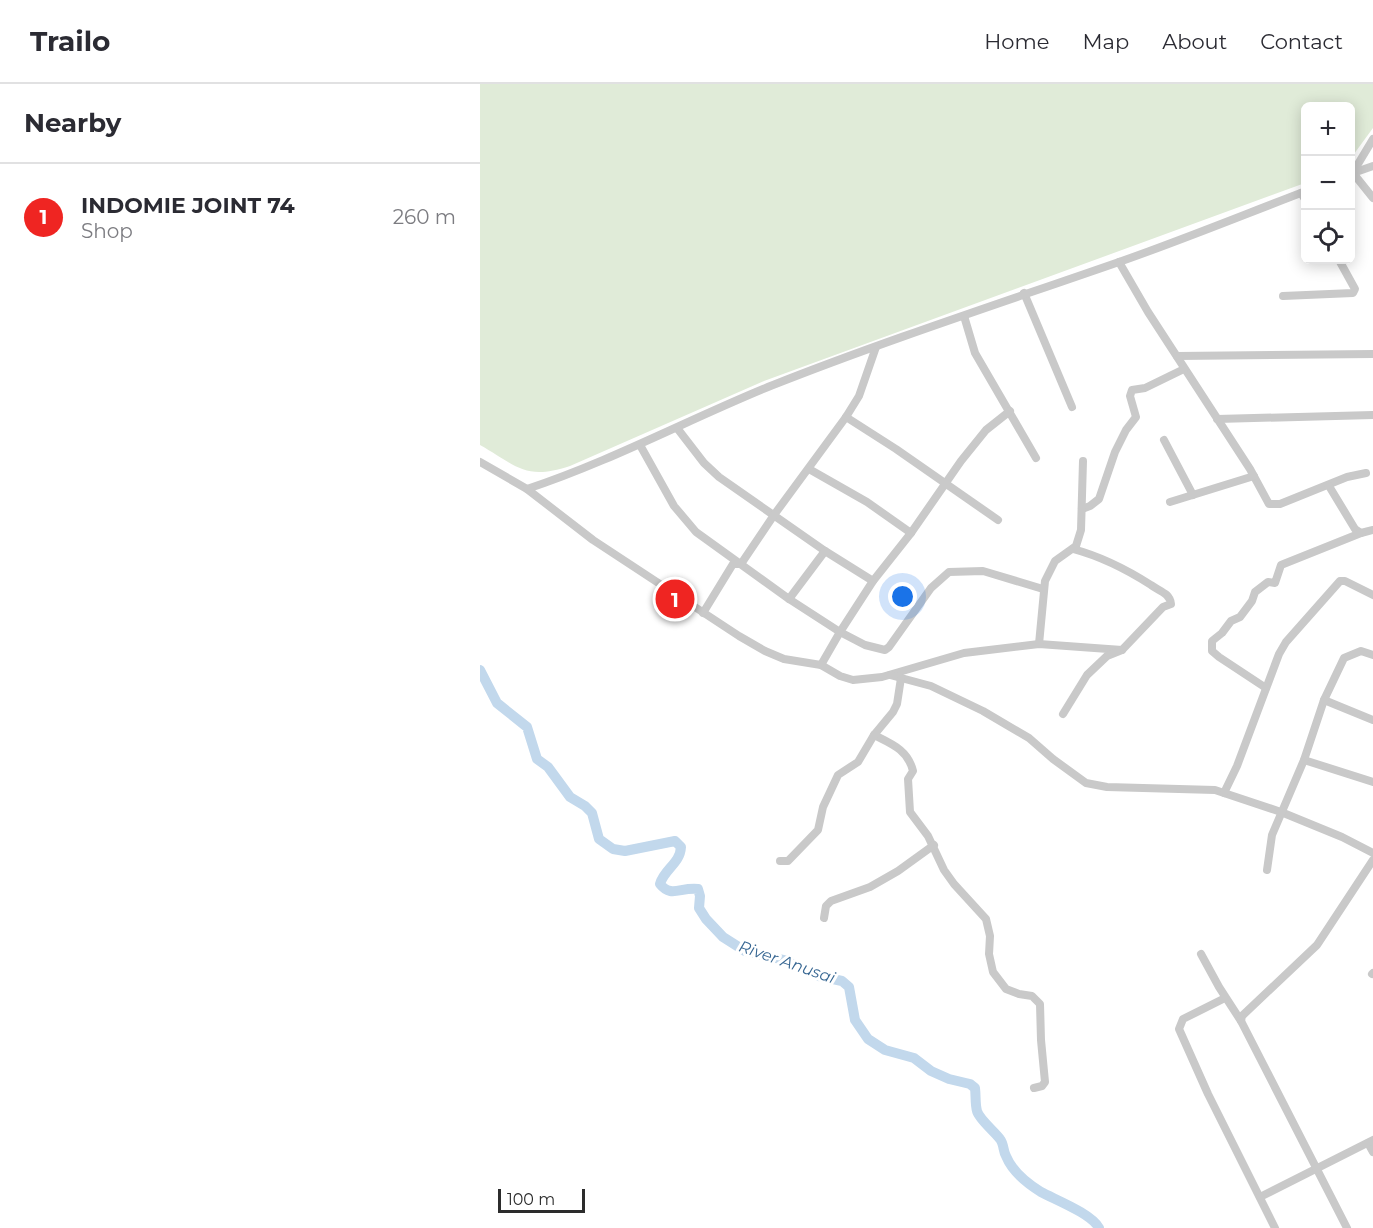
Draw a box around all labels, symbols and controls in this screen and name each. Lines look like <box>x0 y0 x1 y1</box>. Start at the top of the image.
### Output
text: Trailo <box>30 24 110 58</box>
text: Home <box>984 29 1049 54</box>
text: Map <box>1082 29 1129 54</box>
text: About <box>1162 29 1227 54</box>
text: Contact <box>1260 29 1343 54</box>
map controls <box>1301 102 1355 264</box>
button: + <box>1301 102 1355 156</box>
text: Nearby <box>24 107 121 139</box>
button: − <box>1301 156 1355 210</box>
text: INDOMIE JOINT 74 <box>81 192 295 219</box>
text: 1 <box>40 205 47 229</box>
text: 260 m <box>393 205 456 229</box>
button: locate <box>1301 210 1355 264</box>
text: Shop <box>81 219 133 243</box>
pin: 1 <box>656 576 694 622</box>
your location <box>888 582 917 611</box>
water label: River Anusai <box>736 937 838 988</box>
scale bar <box>498 1186 585 1214</box>
text: 100 m <box>507 1190 555 1209</box>

